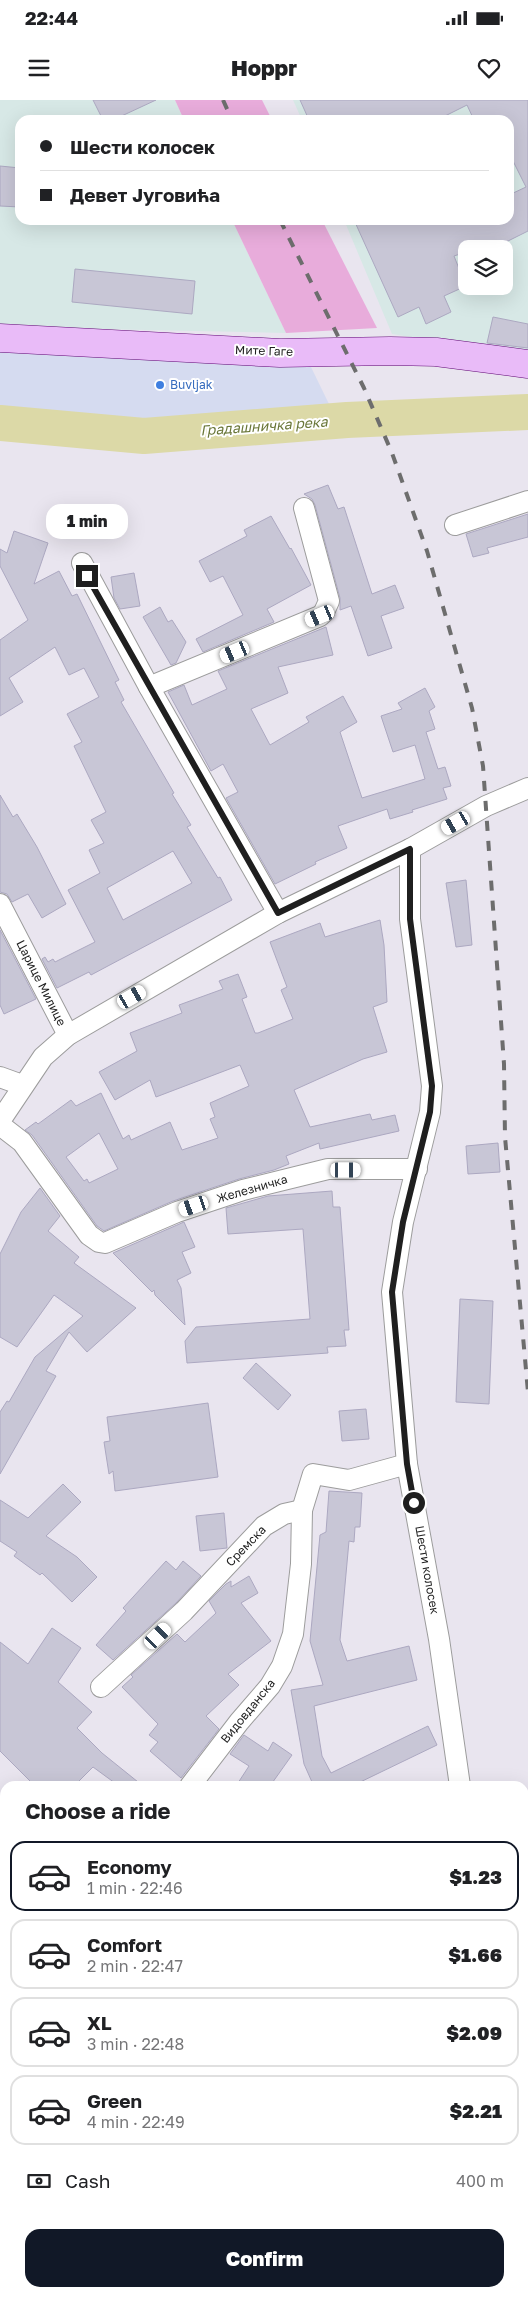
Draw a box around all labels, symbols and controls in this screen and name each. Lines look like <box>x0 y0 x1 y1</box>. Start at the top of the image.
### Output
text: 22:44 <box>25 6 78 29</box>
icon: menu <box>25 54 53 82</box>
text: Hoppr <box>231 54 297 81</box>
icon: heart <box>475 54 503 82</box>
text: Шести колосек <box>70 135 215 158</box>
text: Девет Југовића <box>70 183 220 206</box>
map controls <box>458 240 513 295</box>
button: layers <box>458 240 513 295</box>
street label: Мите Гаге <box>235 342 293 359</box>
place label: Buvljak <box>170 377 213 392</box>
marker: Buvljak <box>154 379 166 391</box>
water label: Градашничка река <box>200 413 329 438</box>
callout: 1 min <box>46 504 128 538</box>
text: 1 min <box>67 511 107 531</box>
route end <box>76 565 98 587</box>
car <box>303 603 336 629</box>
car <box>218 639 251 665</box>
car <box>439 809 472 837</box>
street label: Царице Милице <box>13 937 70 1028</box>
car <box>115 983 148 1011</box>
car <box>331 1163 361 1178</box>
street label: Железничка <box>215 1171 289 1206</box>
car <box>177 1194 210 1218</box>
route start <box>403 1492 425 1514</box>
street label: Сремска <box>222 1522 269 1569</box>
street label: Шести колосек <box>412 1524 443 1615</box>
car <box>141 1620 174 1652</box>
street label: Видовданска <box>217 1676 278 1746</box>
text: Choose a ride <box>25 1797 171 1824</box>
icon: car <box>27 1854 72 1899</box>
text: Economy <box>87 1855 172 1878</box>
text: $1.23 <box>449 1865 502 1888</box>
text: 1 min · 22:46 <box>87 1878 183 1898</box>
icon: car <box>27 1932 72 1977</box>
text: Comfort <box>87 1933 162 1956</box>
text: $1.66 <box>448 1943 502 1966</box>
text: 2 min · 22:47 <box>87 1956 183 1976</box>
icon: car <box>27 2010 72 2055</box>
text: XL <box>87 2011 112 2034</box>
text: $2.09 <box>446 2021 502 2044</box>
text: 3 min · 22:48 <box>87 2034 184 2054</box>
icon: car <box>27 2088 72 2133</box>
text: Green <box>87 2089 142 2112</box>
text: $2.21 <box>449 2099 502 2122</box>
text: 4 min · 22:49 <box>87 2112 185 2132</box>
icon: cash <box>25 2167 53 2195</box>
text: Cash <box>65 2169 110 2192</box>
text: 400 m <box>456 2171 504 2191</box>
button: Confirm <box>25 2229 504 2287</box>

